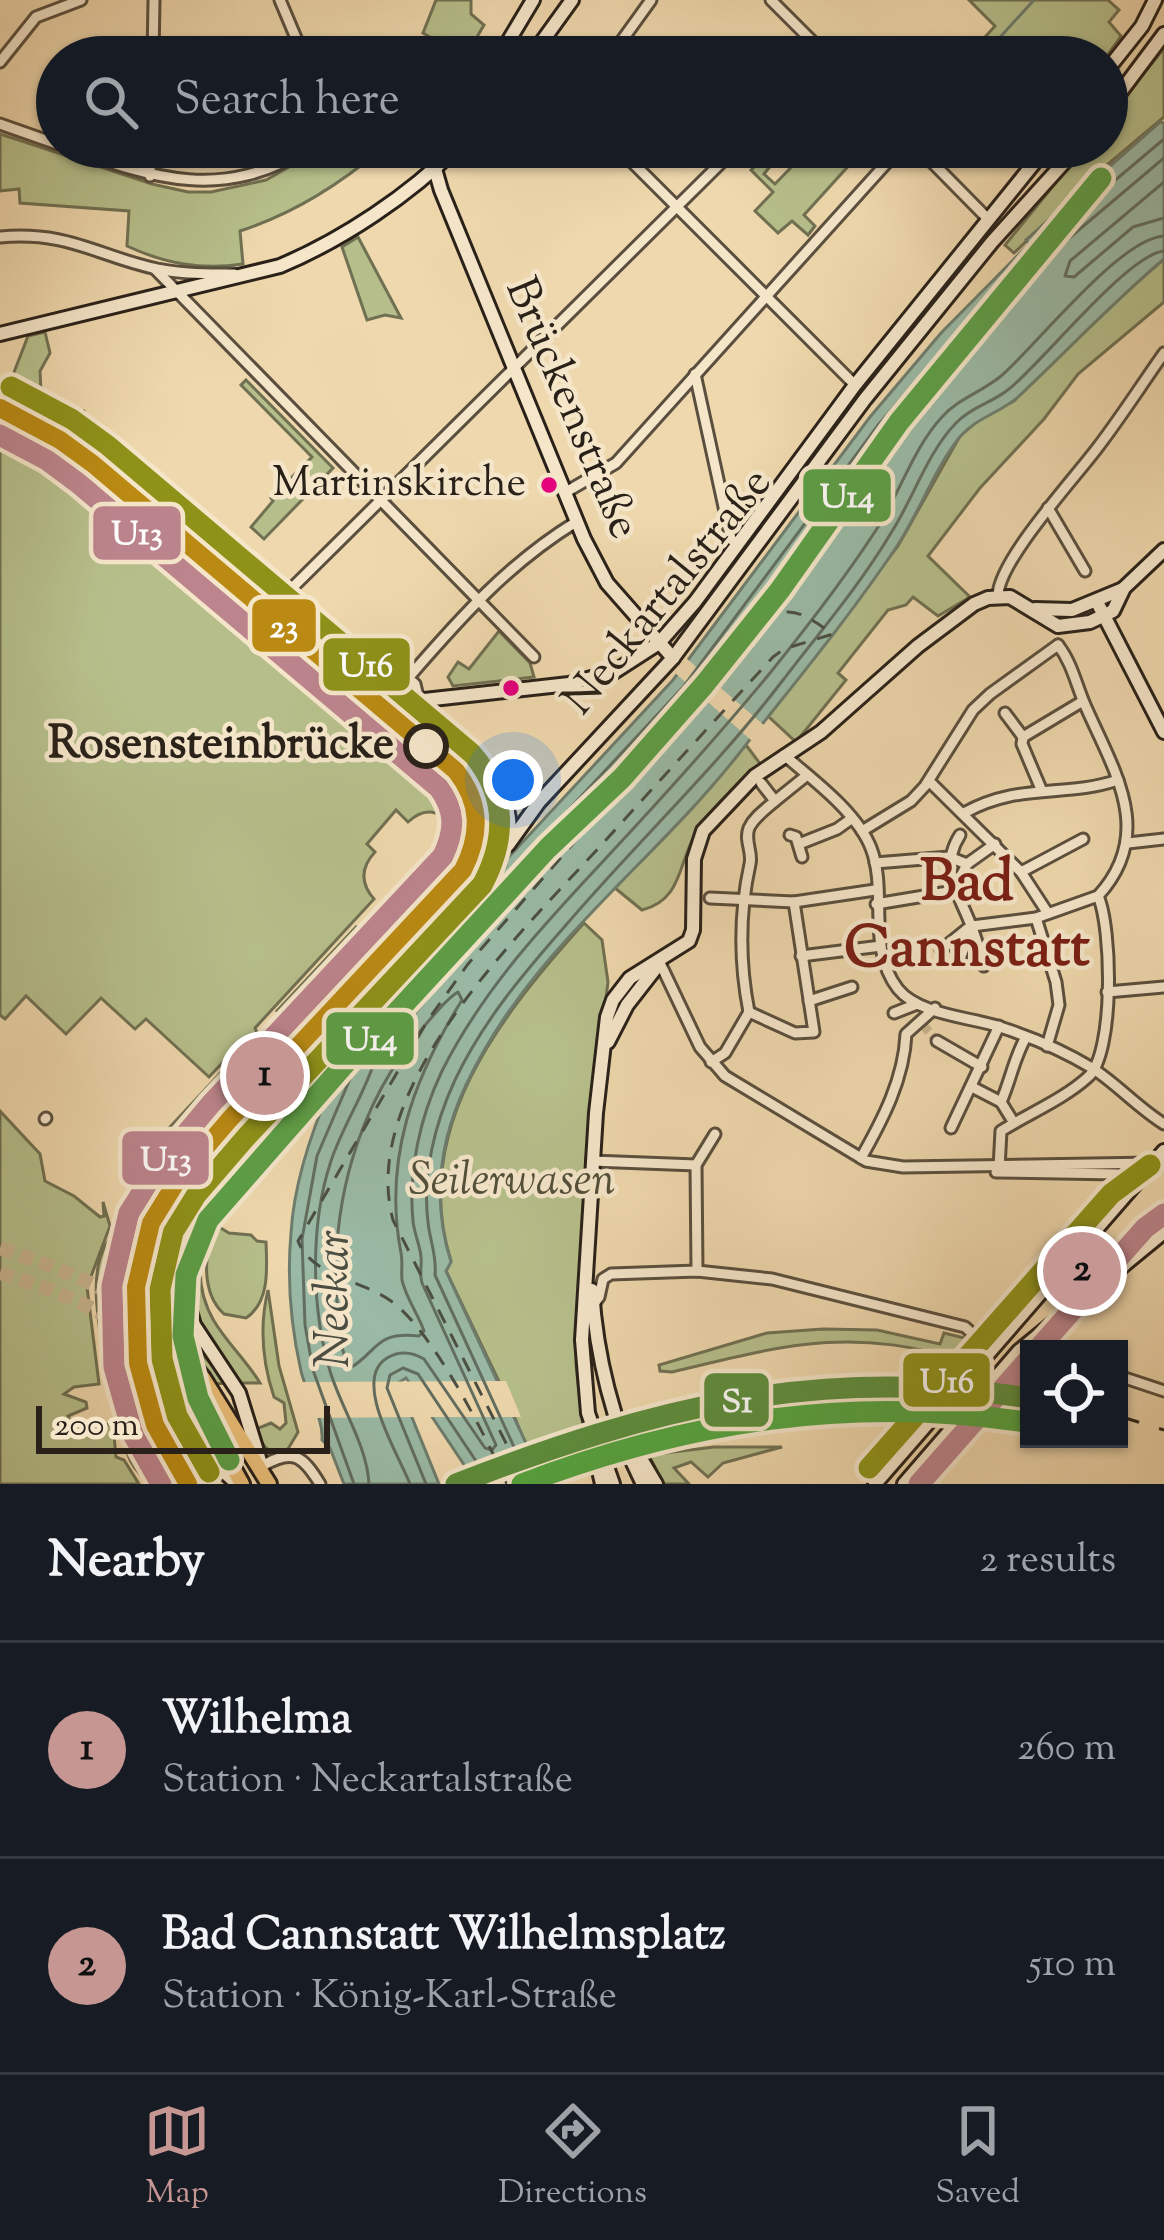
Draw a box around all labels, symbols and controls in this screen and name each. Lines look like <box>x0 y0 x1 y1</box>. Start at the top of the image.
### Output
search box <box>36 36 1128 168</box>
icon: search <box>78 69 144 135</box>
text: Search here <box>174 70 400 135</box>
street label: Brückenstraße <box>486 268 654 550</box>
place label: Martinskirche <box>272 455 526 515</box>
street label: Neckartalstraße <box>549 455 789 731</box>
line badge: U14 <box>801 467 893 524</box>
marker: Martinskirche <box>538 474 560 496</box>
text: U14 <box>820 475 875 523</box>
line badge: U13 <box>91 504 183 562</box>
text: U13 <box>111 512 163 560</box>
line badge: 23 <box>250 597 318 654</box>
text: 23 <box>270 605 298 653</box>
line badge: U16 <box>321 636 412 693</box>
text: U16 <box>339 644 393 692</box>
unlabelled marker <box>500 677 522 699</box>
place label: Rosensteinbrücke <box>48 714 394 779</box>
marker: Rosensteinbrücke <box>405 725 447 767</box>
your location <box>483 750 543 810</box>
district label: Bad Cannstatt <box>844 844 1090 992</box>
line badge: U14 <box>324 1010 416 1067</box>
text: U14 <box>343 1018 398 1066</box>
pin: 1 <box>226 1031 304 1121</box>
line badge: U13 <box>120 1129 211 1187</box>
text: U13 <box>140 1138 192 1186</box>
park label: Seilerwasen <box>409 1150 615 1215</box>
pin: 2 <box>1043 1226 1121 1316</box>
water label: Neckar <box>301 1230 370 1368</box>
map controls <box>1020 1340 1128 1448</box>
button: locate <box>1020 1340 1128 1448</box>
line badge: U16 <box>901 1351 992 1409</box>
text: U16 <box>920 1360 974 1408</box>
line badge: S1 <box>702 1371 771 1429</box>
text: S1 <box>722 1380 753 1428</box>
scale bar <box>36 1400 330 1453</box>
text: 200 m <box>54 1403 139 1451</box>
text: Nearby <box>48 1526 205 1599</box>
text: 2 results <box>980 1534 1116 1590</box>
text: Wilhelma <box>162 1689 352 1754</box>
text: 1 <box>80 1722 94 1778</box>
text: 260 m <box>1017 1722 1116 1778</box>
text: Station · Neckartalstraße <box>162 1754 573 1810</box>
text: Bad Cannstatt Wilhelmsplatz <box>162 1905 726 1970</box>
text: 2 <box>78 1938 96 1994</box>
text: 510 m <box>1029 1938 1116 1994</box>
text: Station · König-Karl-Straße <box>162 1970 617 2026</box>
tab: Map <box>144 2098 210 2218</box>
tab: Directions <box>498 2098 647 2218</box>
tab: Saved <box>935 2098 1020 2218</box>

